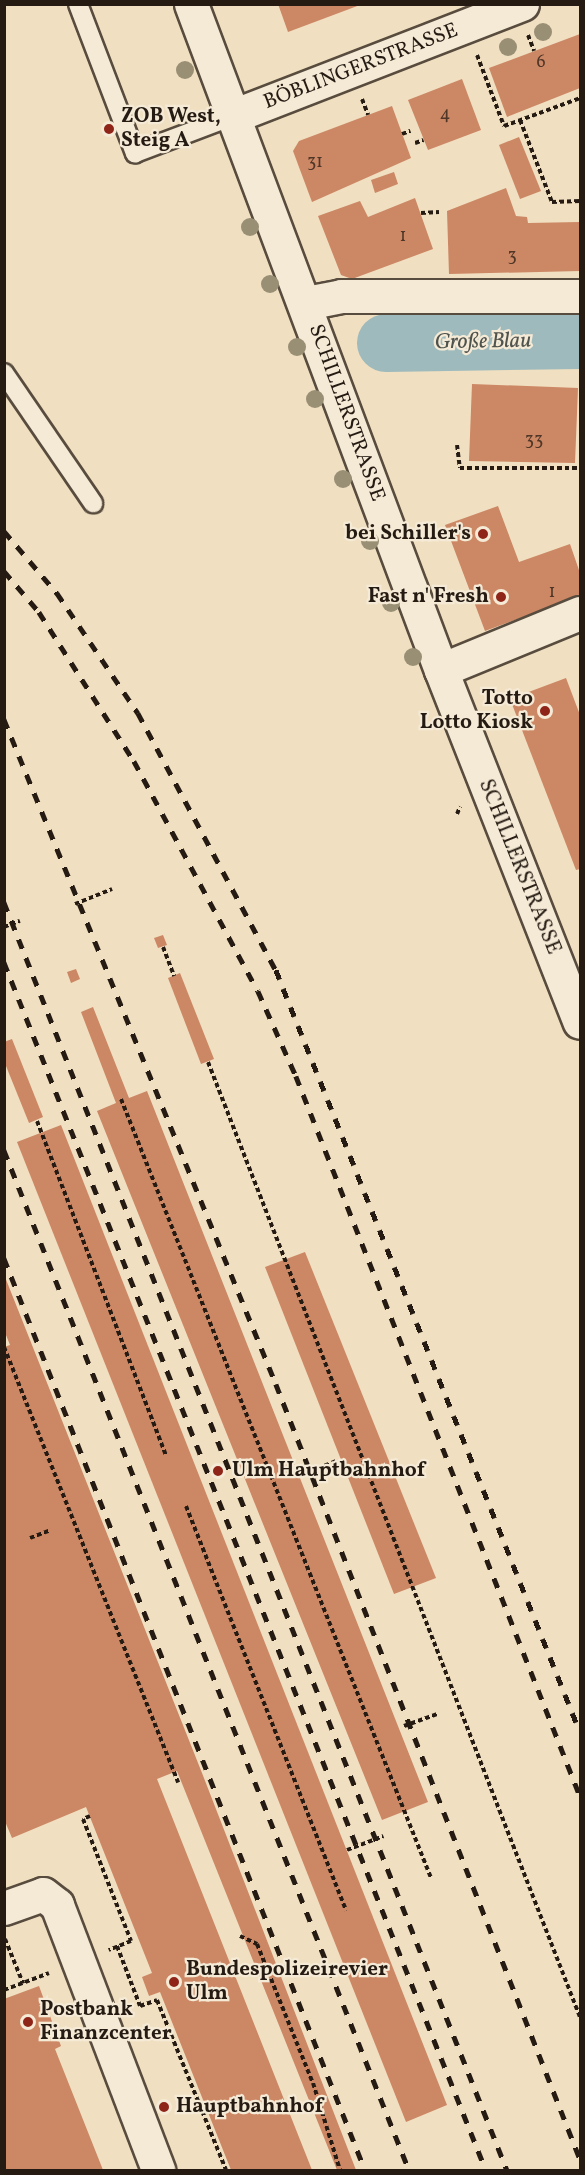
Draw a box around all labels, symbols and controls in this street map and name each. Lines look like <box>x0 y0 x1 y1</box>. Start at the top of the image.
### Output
street label: BÖBLINGERSTRASSE <box>260 18 462 116</box>
house number: 6 <box>536 52 546 74</box>
place label: ZOB West, Steig A <box>121 104 221 154</box>
house number: 4 <box>440 104 450 126</box>
marker: ZOB West, Steig A <box>102 122 116 136</box>
house number: 31 <box>307 152 323 174</box>
house number: 1 <box>400 226 406 248</box>
house number: 3 <box>507 246 517 268</box>
street label: SCHILLERSTRASSE <box>302 321 390 505</box>
water label: Große Blau <box>434 328 532 356</box>
house number: 33 <box>525 430 543 452</box>
place label: bei Schiller's <box>345 521 471 547</box>
marker: bei Schiller's <box>476 527 490 541</box>
house number: 1 <box>549 582 555 604</box>
place label: Fast n' Fresh <box>368 584 489 610</box>
marker: Fast n' Fresh <box>494 590 508 604</box>
place label: Totto Lotto Kiosk <box>420 686 533 736</box>
marker: Totto Lotto Kiosk <box>538 704 552 718</box>
street label: SCHILLERSTRASSE <box>472 776 566 958</box>
place label: Ulm Hauptbahnhof <box>232 1458 425 1484</box>
marker: Ulm Hauptbahnhof <box>209 1462 227 1480</box>
place label: Bundespolizeirevier Ulm <box>186 1957 388 2007</box>
marker: Bundespolizeirevier Ulm <box>167 1975 181 1989</box>
place label: Postbank Finanzcenter <box>40 1997 172 2047</box>
marker: Postbank Finanzcenter <box>21 2015 35 2029</box>
place label: Hauptbahnhof <box>176 2094 323 2120</box>
marker: Hauptbahnhof <box>157 2100 171 2114</box>

